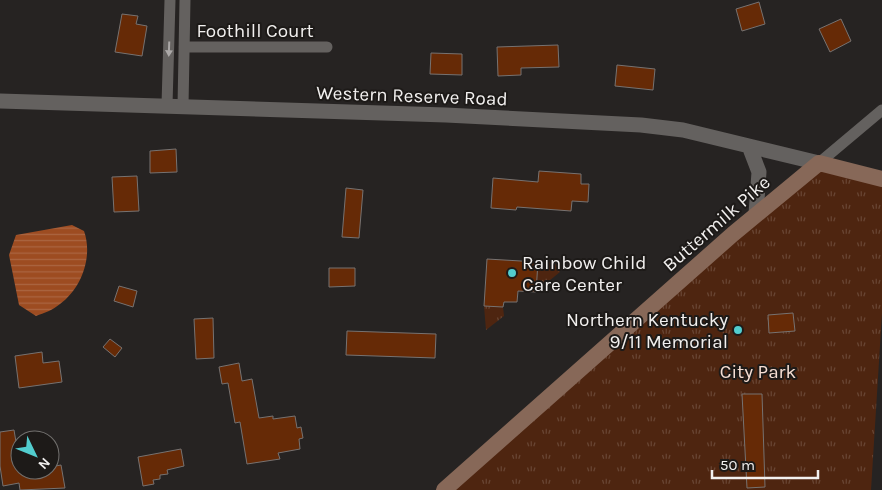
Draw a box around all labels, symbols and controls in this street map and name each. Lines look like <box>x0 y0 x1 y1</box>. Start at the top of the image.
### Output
street label: Foothill Court <box>196 20 314 42</box>
one-way arrow <box>164 41 172 57</box>
street label: Western Reserve Road <box>316 82 508 110</box>
street label: Buttermilk Pike <box>659 171 775 276</box>
place label: Rainbow Child Care Center <box>522 252 647 296</box>
marker: Rainbow Child Care Center <box>506 267 518 279</box>
place label: Northern Kentucky 9/11 Memorial <box>566 309 728 353</box>
marker: Northern Kentucky 9/11 Memorial <box>732 324 744 336</box>
park label: City Park <box>720 361 796 383</box>
north arrow <box>10 430 60 480</box>
scale bar <box>712 448 818 480</box>
text: N <box>34 454 54 473</box>
text: 50 m <box>720 456 755 474</box>

